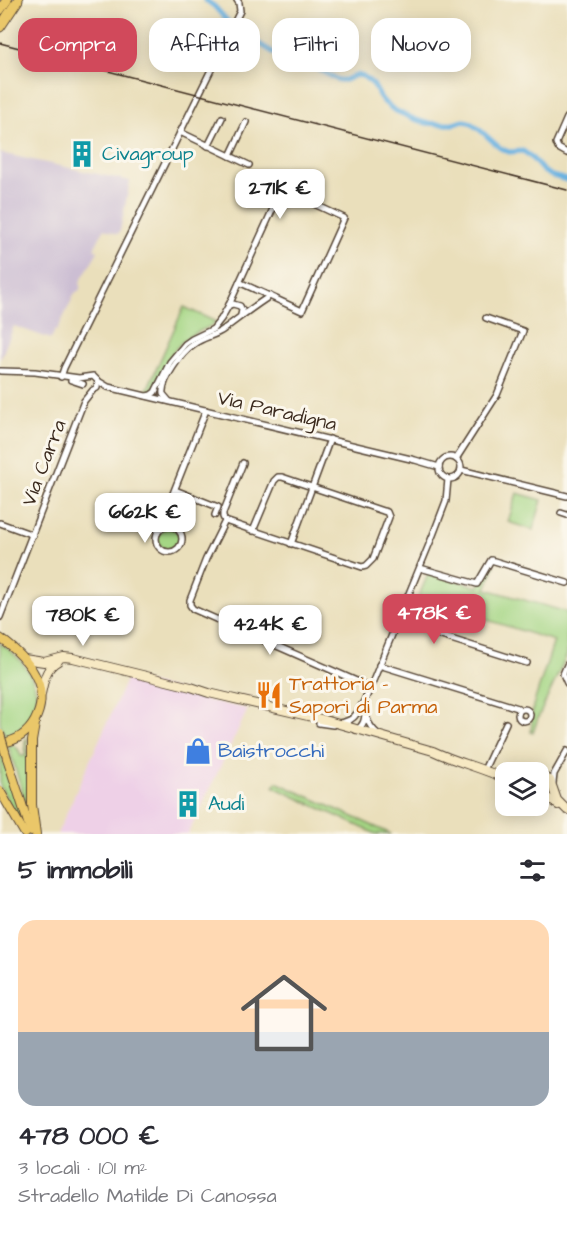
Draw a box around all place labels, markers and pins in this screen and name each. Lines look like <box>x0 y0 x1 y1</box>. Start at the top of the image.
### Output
building icon: Civagroup <box>67 139 97 169</box>
place label: Civagroup <box>102 140 194 169</box>
pin: 271K € <box>231 169 329 220</box>
pin: 662K € <box>96 493 194 544</box>
pin: 478K € <box>385 594 483 645</box>
pin: 780K € <box>34 596 132 647</box>
pin: 424K € <box>221 605 319 656</box>
place label: Trattoria - Sapori di Parma <box>289 670 437 721</box>
restaurant icon: Trattoria - Sapori di Parma <box>254 680 284 710</box>
shop icon: Baistrocchi <box>183 736 213 766</box>
place label: Baistrocchi <box>218 737 324 765</box>
building icon: Audi <box>173 789 203 819</box>
place label: Audi <box>208 790 244 818</box>

